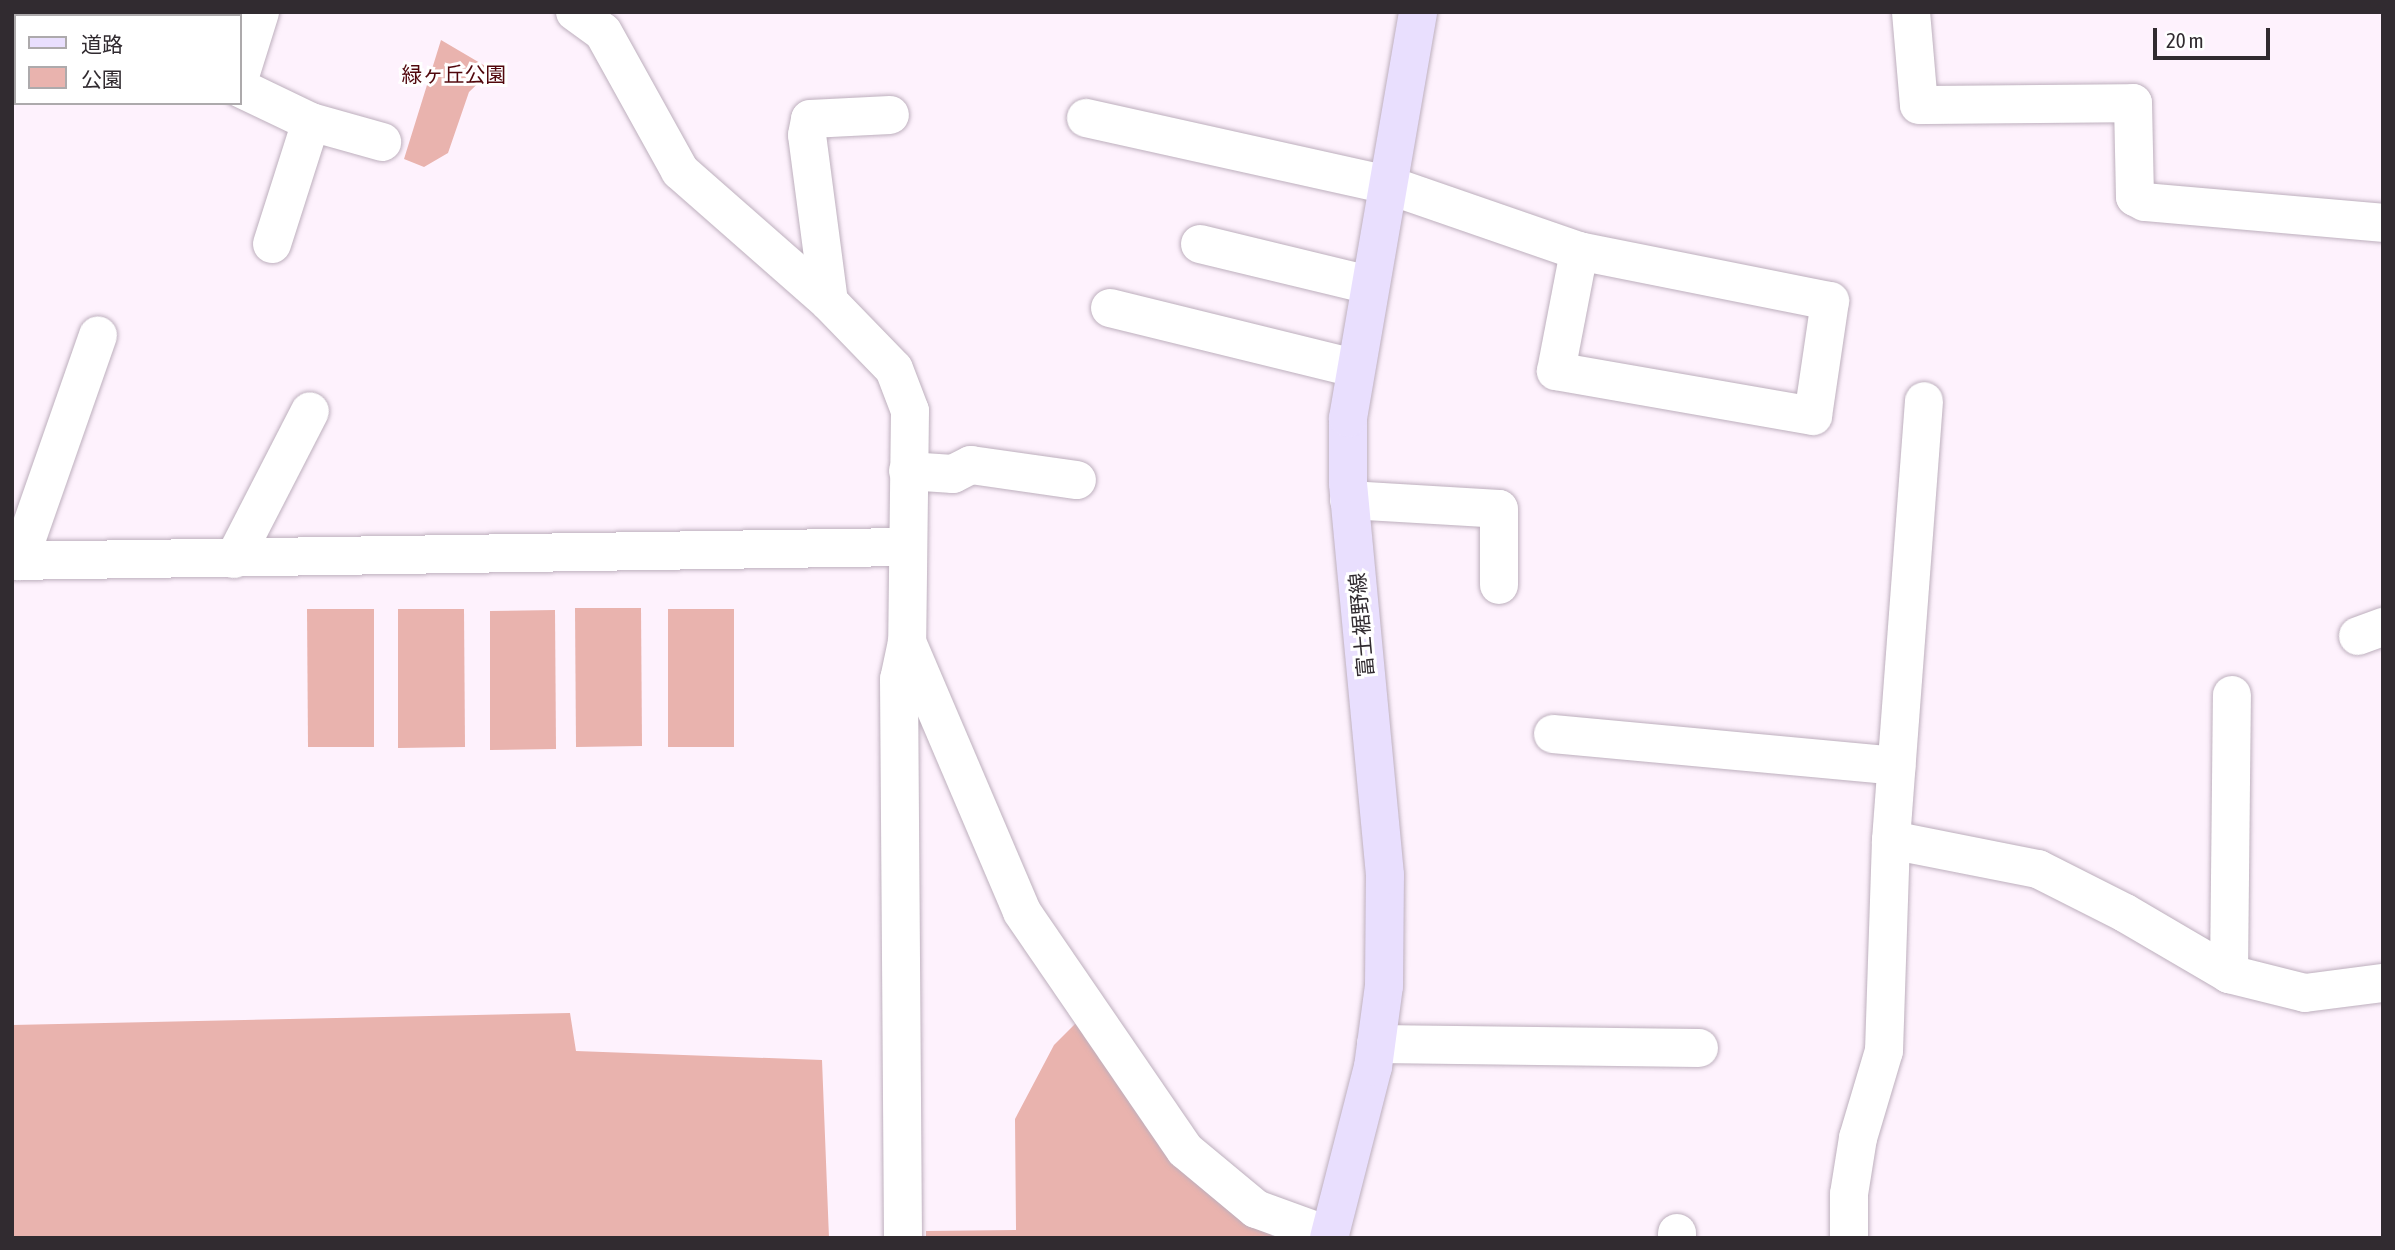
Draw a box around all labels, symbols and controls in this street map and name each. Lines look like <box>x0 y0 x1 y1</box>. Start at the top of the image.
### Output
legend <box>14 14 242 105</box>
scale bar <box>2157 14 2274 58</box>
text: 20 m <box>2166 28 2204 52</box>
text: 道路 <box>81 32 123 56</box>
park label: 緑ヶ丘公園 <box>402 61 506 87</box>
text: 公園 <box>81 67 123 91</box>
street label: 富士裾野線 <box>1344 572 1378 678</box>

